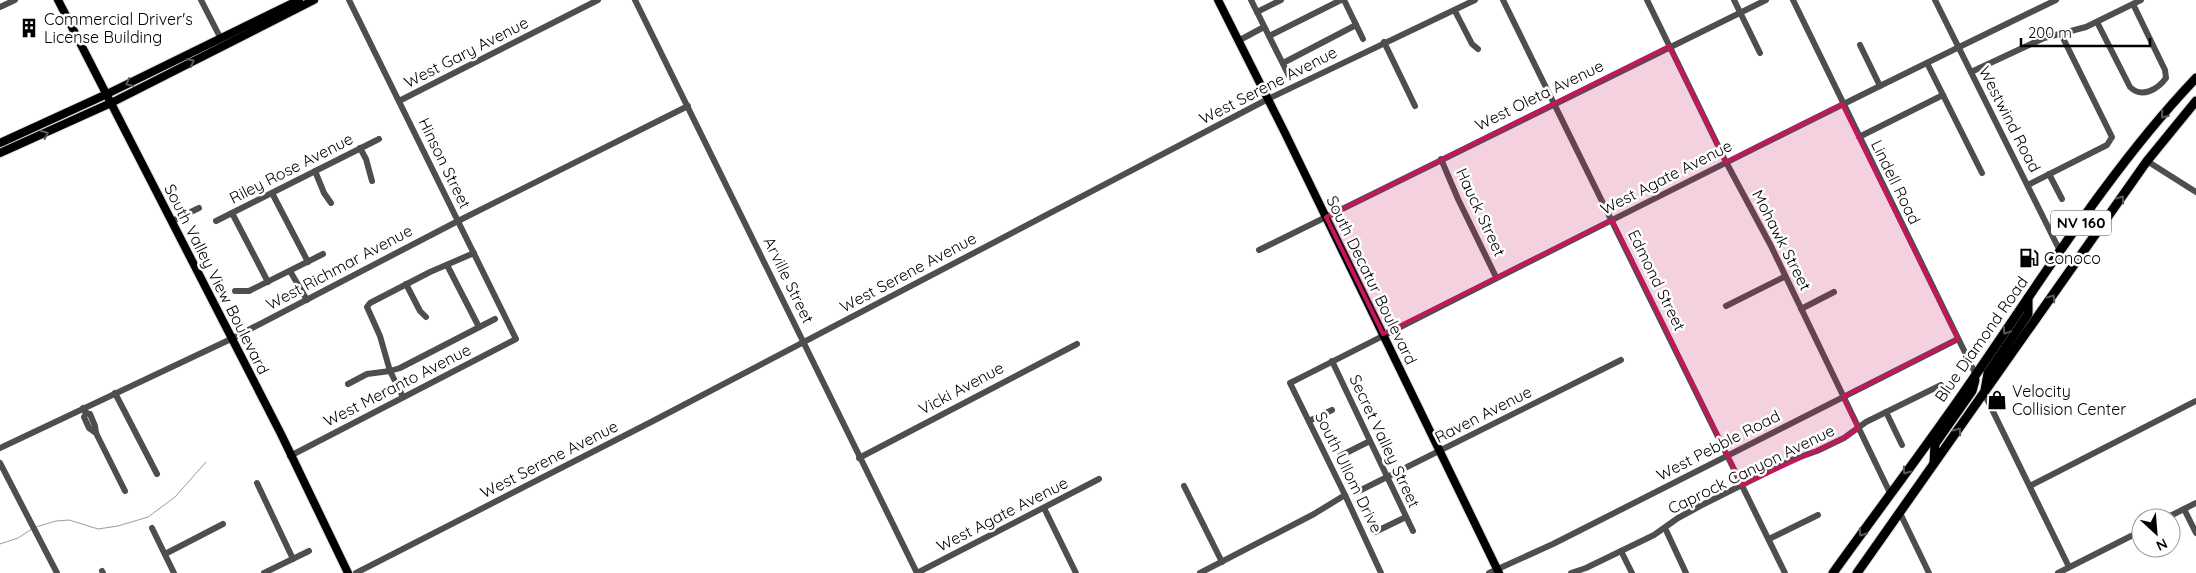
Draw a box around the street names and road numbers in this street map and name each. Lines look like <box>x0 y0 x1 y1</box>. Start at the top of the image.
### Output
street label: West Gary Avenue <box>400 12 532 92</box>
street label: West Serene Avenue <box>1196 42 1340 128</box>
street label: West Oleta Avenue <box>1471 55 1607 135</box>
street label: Westwind Road <box>1975 63 2045 175</box>
street label: Hinson Street <box>414 114 476 212</box>
street label: Riley Rose Avenue <box>226 128 356 208</box>
street label: West Agate Avenue <box>1597 135 1735 219</box>
street label: Lindell Road <box>1867 137 1925 227</box>
street label: Hauck Street <box>1452 165 1510 259</box>
street label: South Valley View Boulevard <box>160 180 274 378</box>
street label: Mohawk Street <box>1748 186 1816 294</box>
street label: South Decatur Boulevard <box>1322 192 1422 368</box>
road number: NV 160 <box>2051 210 2111 236</box>
street label: West Richmar Avenue <box>263 220 415 314</box>
street label: Edmond Street <box>1624 226 1690 334</box>
street label: West Serene Avenue <box>836 228 980 316</box>
street label: Arville Street <box>760 234 818 326</box>
street label: Blue Diamond Road <box>1930 272 2032 406</box>
street label: West Meranto Avenue <box>320 339 474 431</box>
street label: Vicki Avenue <box>915 357 1007 419</box>
street label: Secret Valley Street <box>1345 371 1425 511</box>
street label: Raven Avenue <box>1431 381 1535 447</box>
street label: West Pebble Road <box>1653 405 1783 485</box>
street label: South Ullom Drive <box>1311 408 1387 536</box>
street label: West Serene Avenue <box>477 416 621 502</box>
street label: Caprock Canyon Avenue <box>1664 420 1838 518</box>
street label: West Agate Avenue <box>933 472 1071 556</box>

